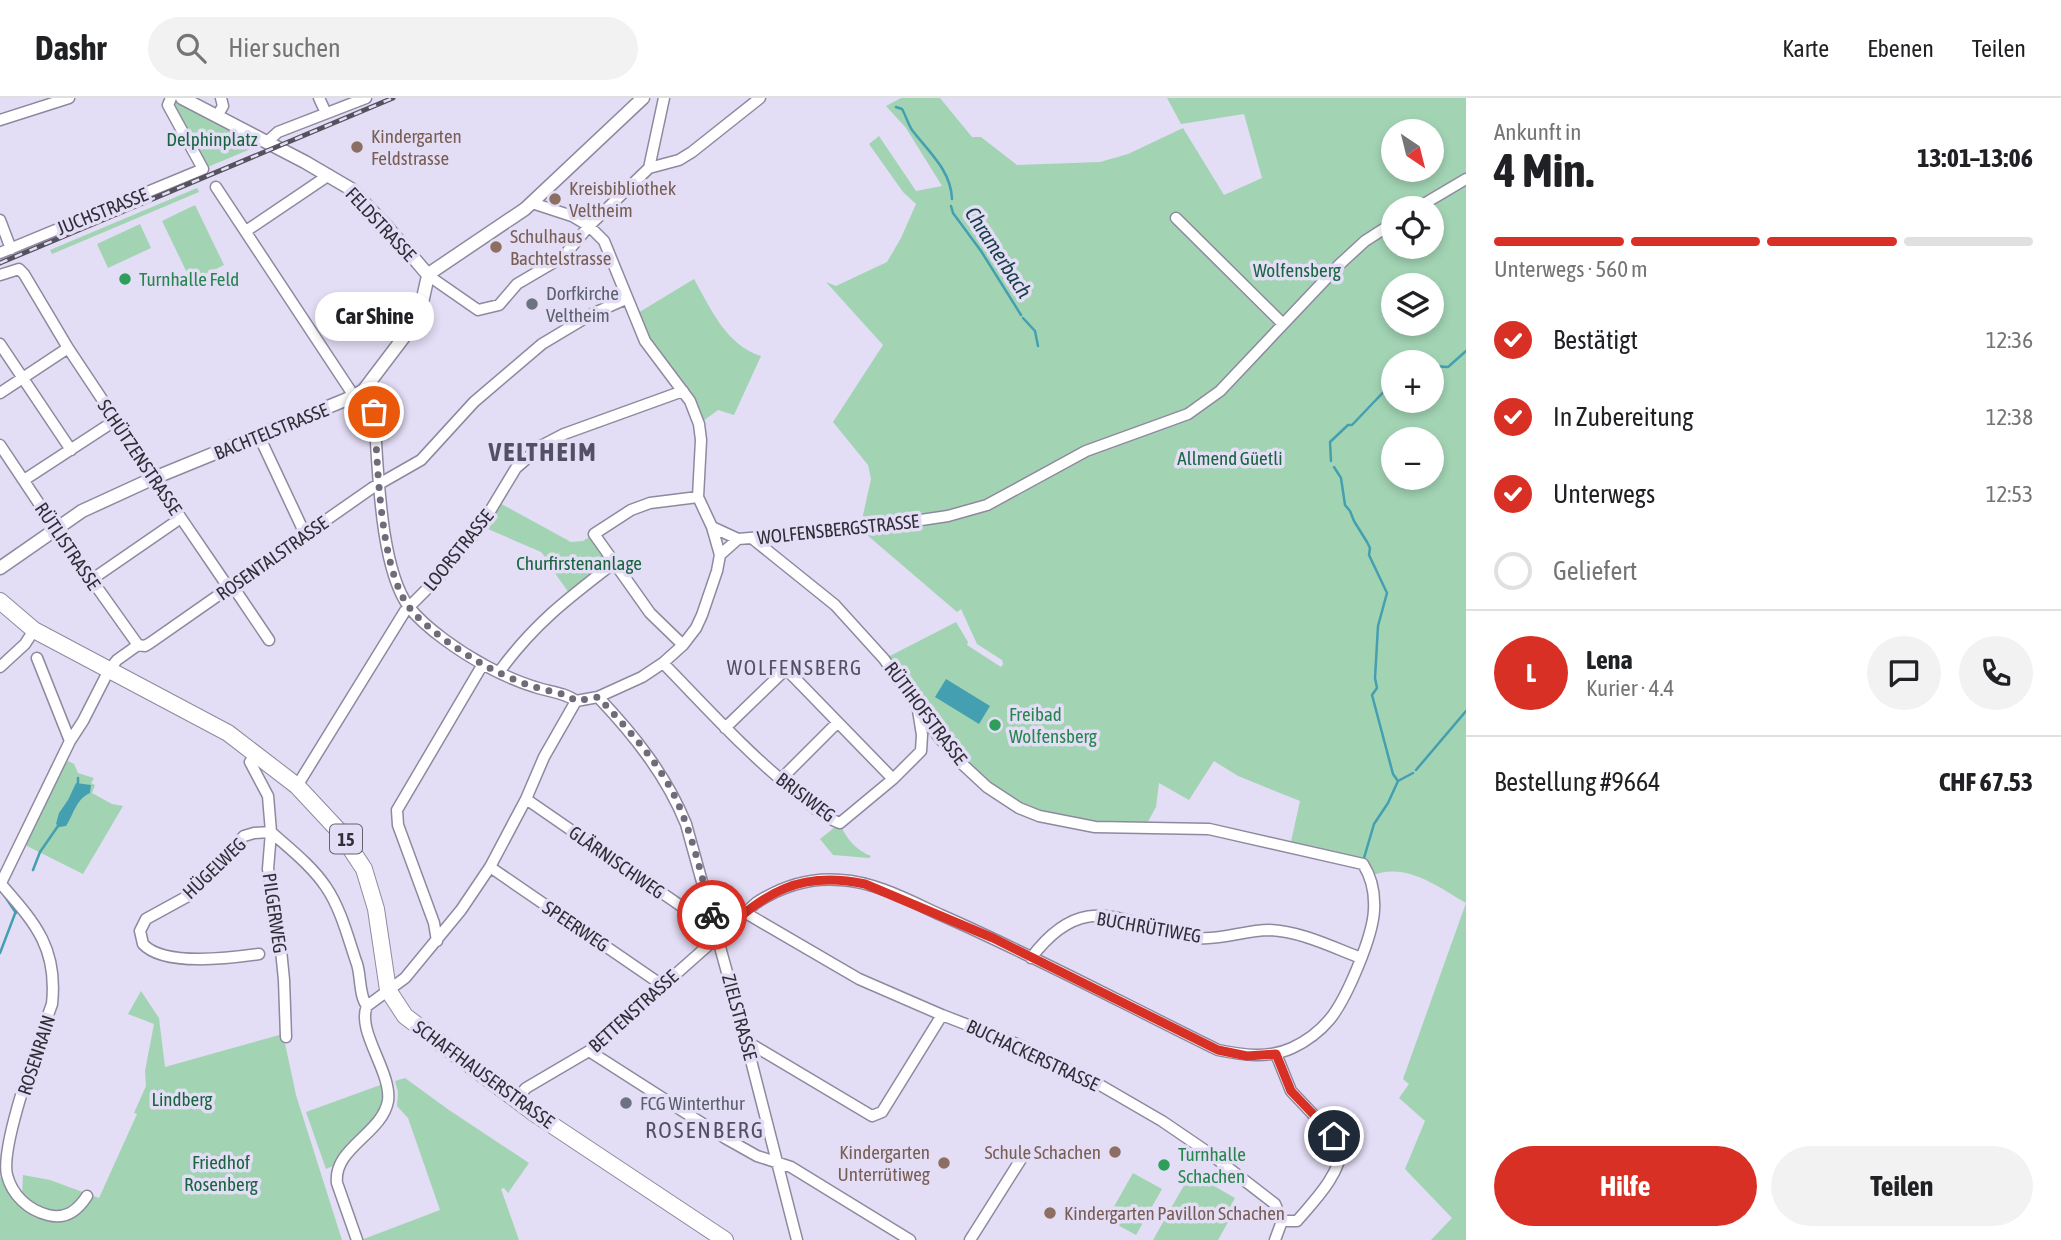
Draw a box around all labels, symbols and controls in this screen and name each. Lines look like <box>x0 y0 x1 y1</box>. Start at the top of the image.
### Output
search box <box>148 17 638 80</box>
text: Dashr <box>35 29 106 67</box>
icon: search <box>172 29 210 67</box>
text: Hier suchen <box>228 33 341 63</box>
text: Karte <box>1782 35 1829 62</box>
text: Ebenen <box>1867 35 1934 62</box>
text: Teilen <box>1972 35 2026 62</box>
north arrow <box>1381 119 1444 182</box>
map controls <box>1381 119 1444 490</box>
text: Ankunft in <box>1494 119 1581 145</box>
place label: Kindergarten Feldstrasse <box>371 125 462 169</box>
park label: Delphinplatz <box>166 128 258 150</box>
marker: Kindergarten Feldstrasse <box>349 139 365 155</box>
text: 13:01–13:06 <box>1917 143 2033 173</box>
text: 4 Min. <box>1494 144 1594 197</box>
place label: Kreisbibliothek Veltheim <box>569 177 677 221</box>
street label: JUCHSTRASSE <box>53 183 151 239</box>
street label: FELDSTRASSE <box>341 183 421 265</box>
marker: Kreisbibliothek Veltheim <box>547 191 563 207</box>
button: locate <box>1381 196 1444 259</box>
water label: Chramerbach <box>961 202 1037 302</box>
place label: Schulhaus Bachtelstrasse <box>510 225 611 269</box>
marker: Schulhaus Bachtelstrasse <box>488 239 504 255</box>
text: Unterwegs · 560 m <box>1494 256 1648 282</box>
park label: Wolfensberg <box>1253 259 1342 281</box>
place label: Turnhalle Feld <box>139 268 239 290</box>
marker: Turnhalle Feld <box>117 271 133 287</box>
button: layers <box>1381 273 1444 336</box>
place label: Dorfkirche Veltheim <box>546 282 619 326</box>
callout: Car Shine <box>314 293 434 342</box>
marker: Dorfkirche Veltheim <box>524 296 540 312</box>
text: Car Shine <box>335 303 414 329</box>
icon: check <box>1494 321 1532 359</box>
text: Bestätigt <box>1553 325 1638 355</box>
text: 12:36 <box>1986 327 2033 353</box>
button: + <box>1381 350 1444 413</box>
pin <box>344 382 404 442</box>
icon: bag <box>355 393 393 431</box>
street label: SCHÜTZENSTRASSE <box>93 395 187 519</box>
street label: BACHTELSTRASSE <box>211 398 331 464</box>
icon: check <box>1494 398 1532 436</box>
text: In Zubereitung <box>1553 402 1693 432</box>
text: 12:38 <box>1986 404 2033 430</box>
button: − <box>1381 427 1444 490</box>
district label: VELTHEIM <box>487 437 598 467</box>
park label: Allmend Güetli <box>1177 447 1283 469</box>
icon: check <box>1494 475 1532 513</box>
text: Unterwegs <box>1553 479 1655 509</box>
text: 12:53 <box>1986 481 2033 507</box>
street label: RÜTLISTRASSE <box>31 498 105 594</box>
street label: LOORSTRASSE <box>419 505 497 595</box>
street label: WOLFENSBERGSTRASSE <box>756 510 920 548</box>
street label: ROSENTALSTRASSE <box>212 511 332 605</box>
park label: Churfirstenanlage <box>516 552 642 574</box>
text: Geliefert <box>1553 556 1637 586</box>
button: chat <box>1867 636 1941 710</box>
button: phone <box>1959 636 2033 710</box>
text: Lena <box>1586 645 1633 675</box>
district label: WOLFENSBERG <box>727 655 863 679</box>
street label: RÜTIHOFSTRASSE <box>880 657 972 769</box>
text: L <box>1526 658 1536 688</box>
text: Kurier · 4.4 <box>1586 675 1674 701</box>
place label: Freibad Wolfensberg <box>1009 703 1098 747</box>
marker: Freibad Wolfensberg <box>987 717 1003 733</box>
text: Bestellung #9664 <box>1494 767 1660 797</box>
text: CHF 67.53 <box>1939 767 2033 797</box>
street label: BRISIWEG <box>772 768 840 826</box>
street label: GLÄRNISCHWEG <box>565 821 669 903</box>
road number: 15 <box>330 824 362 854</box>
street label: HÜGELWEG <box>178 833 250 903</box>
street label: PILGERWEG <box>259 872 291 954</box>
courier <box>677 880 747 950</box>
street label: SPEERWEG <box>539 896 613 956</box>
icon: bike <box>693 896 731 934</box>
street label: BUCHRÜTIWEG <box>1095 907 1203 947</box>
street label: BETTENSTRASSE <box>584 965 682 1057</box>
street label: ZIELSTRASSE <box>718 972 762 1062</box>
street label: ROSENRAIN <box>13 1012 59 1098</box>
street label: BUCHACKERSTRASSE <box>963 1015 1103 1095</box>
street label: SCHAFFHAUSERSTRASSE <box>409 1016 559 1132</box>
park label: Lindberg <box>152 1088 213 1110</box>
place label: FCG Winterthur <box>640 1092 745 1114</box>
marker: FCG Winterthur <box>618 1095 634 1111</box>
pin <box>1304 1106 1364 1166</box>
district label: ROSENBERG <box>645 1117 765 1143</box>
icon: home <box>1315 1117 1353 1155</box>
place label: Kindergarten Unterrütiweg <box>837 1141 931 1185</box>
place label: Schule Schachen <box>984 1141 1101 1163</box>
place label: Turnhalle Schachen <box>1178 1143 1246 1187</box>
marker: Schule Schachen <box>1107 1144 1123 1160</box>
button: Hilfe <box>1494 1146 1757 1226</box>
button: Teilen <box>1771 1146 2033 1226</box>
park label: Friedhof Rosenberg <box>184 1151 259 1195</box>
marker: Kindergarten Unterrütiweg <box>936 1155 952 1171</box>
marker: Turnhalle Schachen <box>1156 1157 1172 1173</box>
place label: Kindergarten Pavillon Schachen <box>1064 1202 1285 1224</box>
marker: Kindergarten Pavillon Schachen <box>1042 1205 1058 1221</box>

